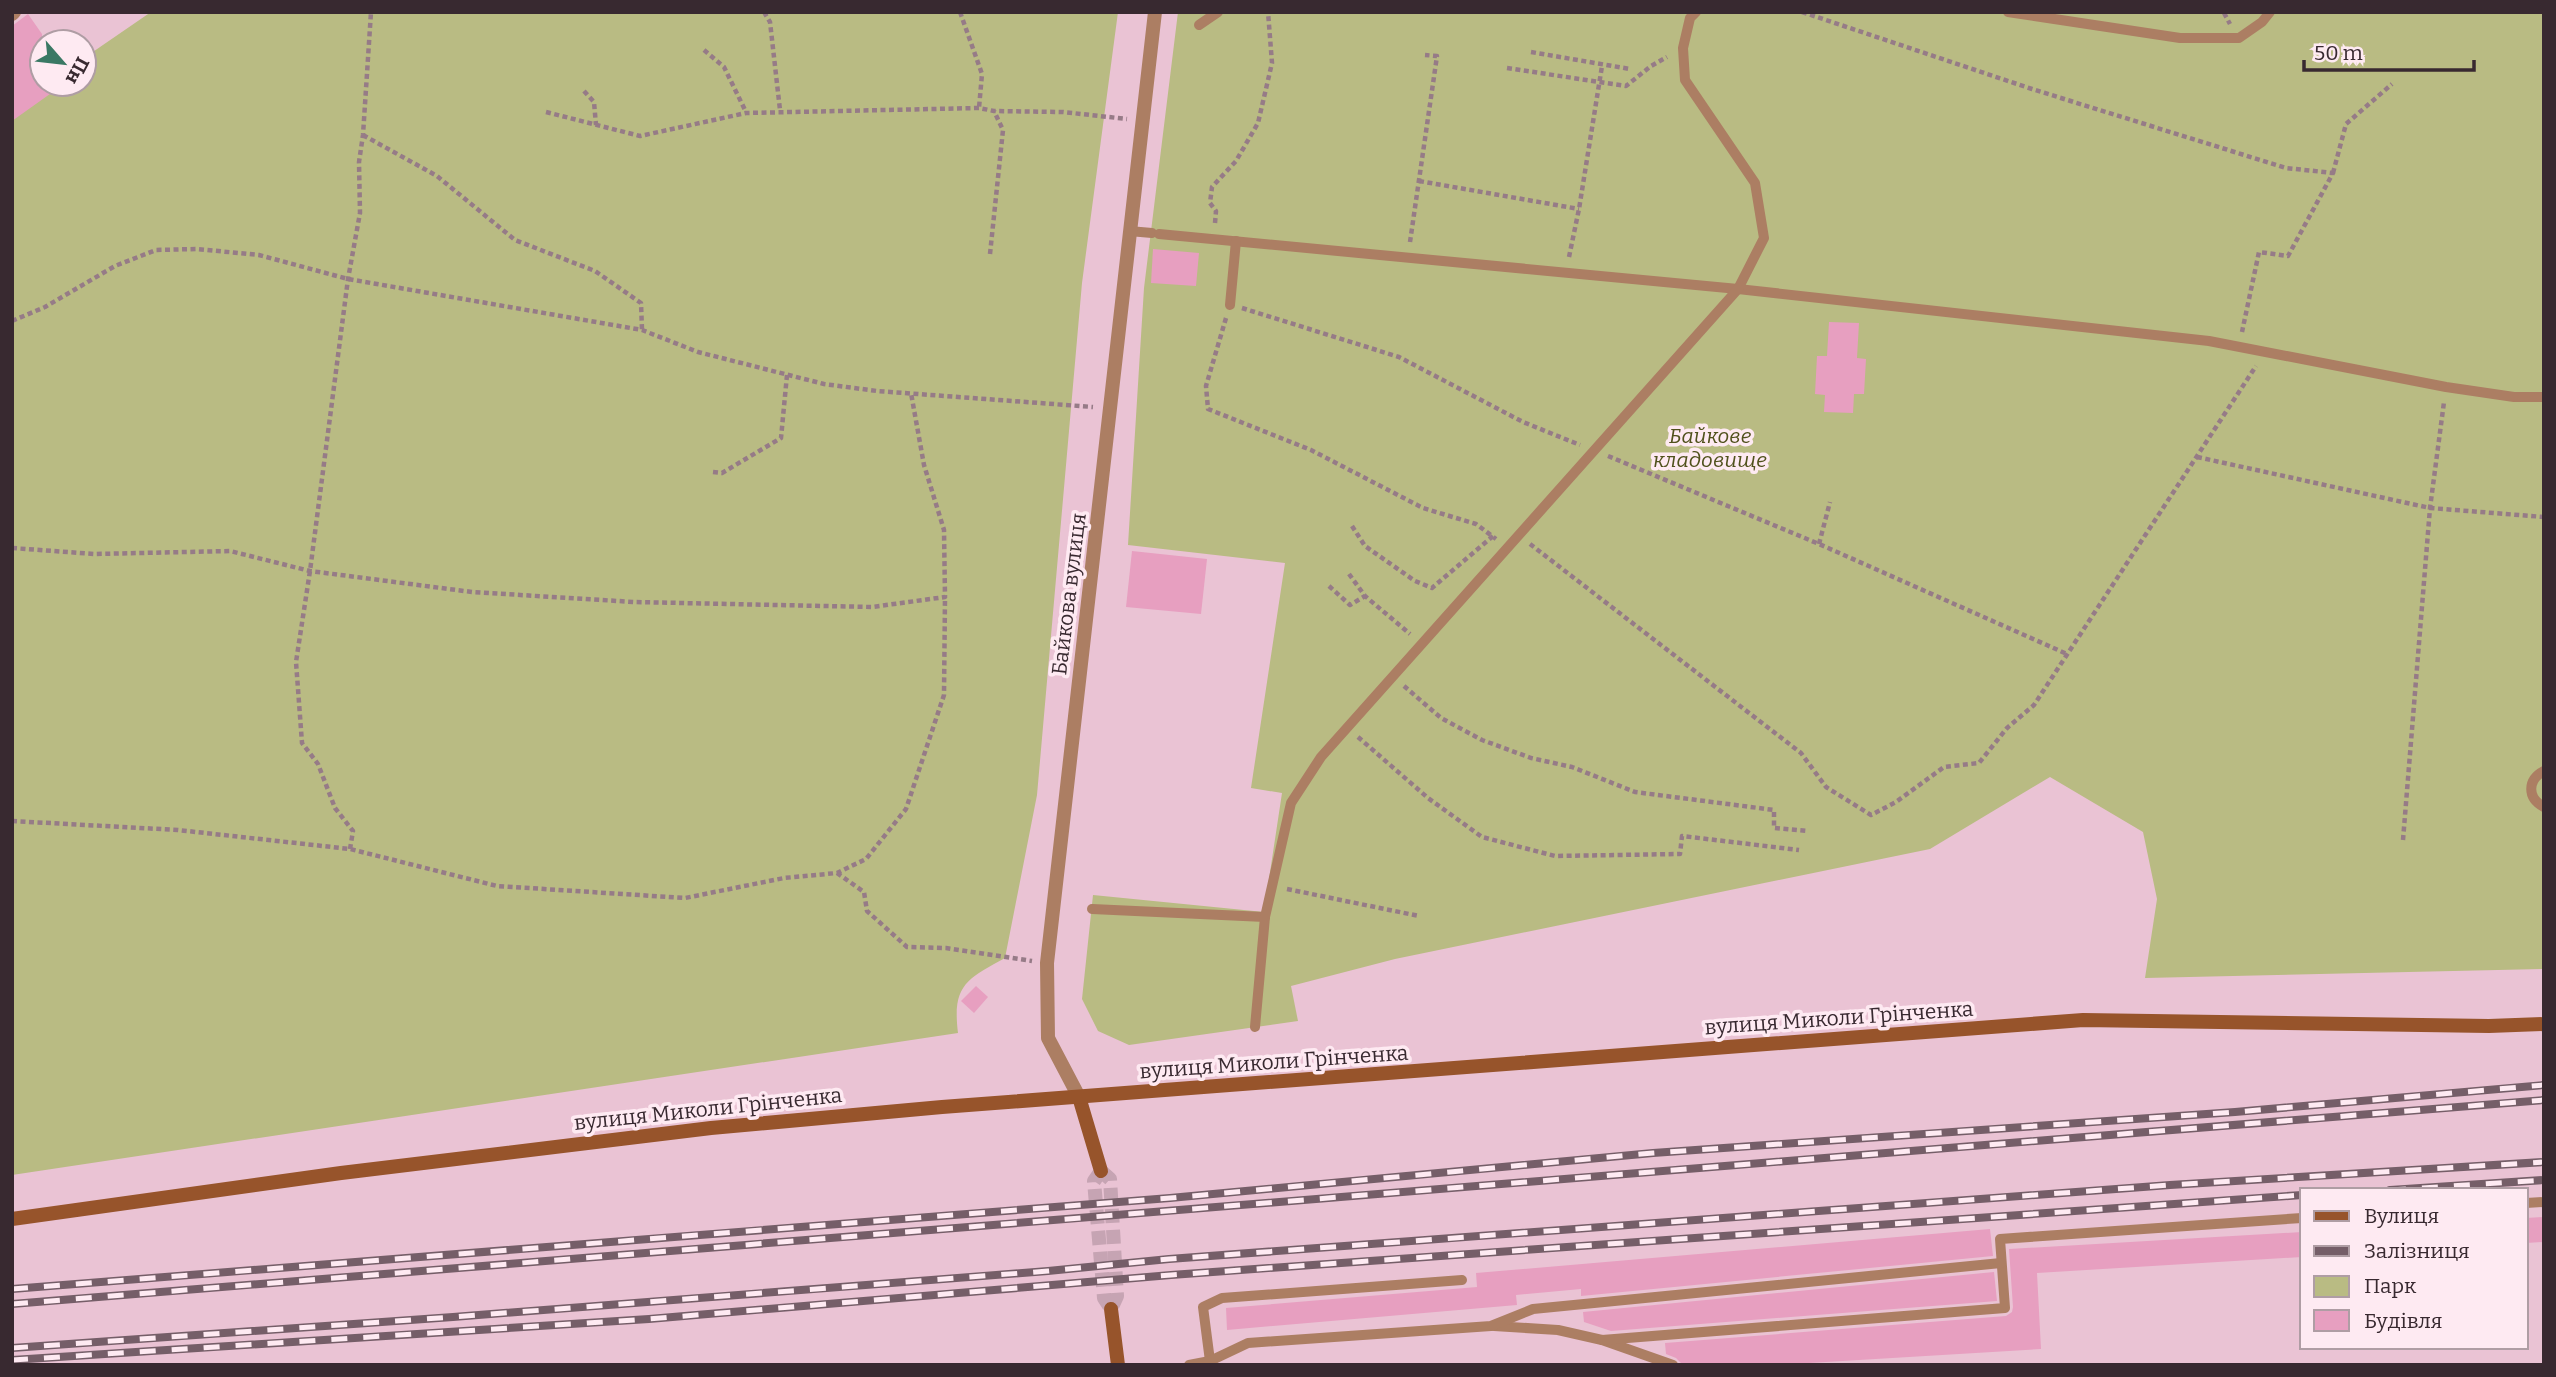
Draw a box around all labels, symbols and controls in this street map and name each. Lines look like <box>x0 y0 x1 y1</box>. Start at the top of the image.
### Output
north arrow <box>28 28 98 98</box>
scale bar <box>2304 28 2474 72</box>
text: 50 m <box>2314 40 2363 66</box>
text: Пн <box>61 53 94 88</box>
park label: Байкове кладовище <box>1653 423 1767 473</box>
street label: Байкова вулиця <box>1046 512 1092 676</box>
street label: вулиця Миколи Грінченка <box>1704 996 1975 1040</box>
street label: вулиця Миколи Грінченка <box>1139 1040 1410 1084</box>
street label: вулиця Миколи Грінченка <box>573 1082 844 1136</box>
legend <box>2300 1188 2528 1349</box>
text: Вулиця <box>2364 1203 2439 1229</box>
text: Залізниця <box>2364 1238 2470 1264</box>
text: Парк <box>2364 1273 2417 1299</box>
text: Будівля <box>2364 1308 2442 1334</box>

